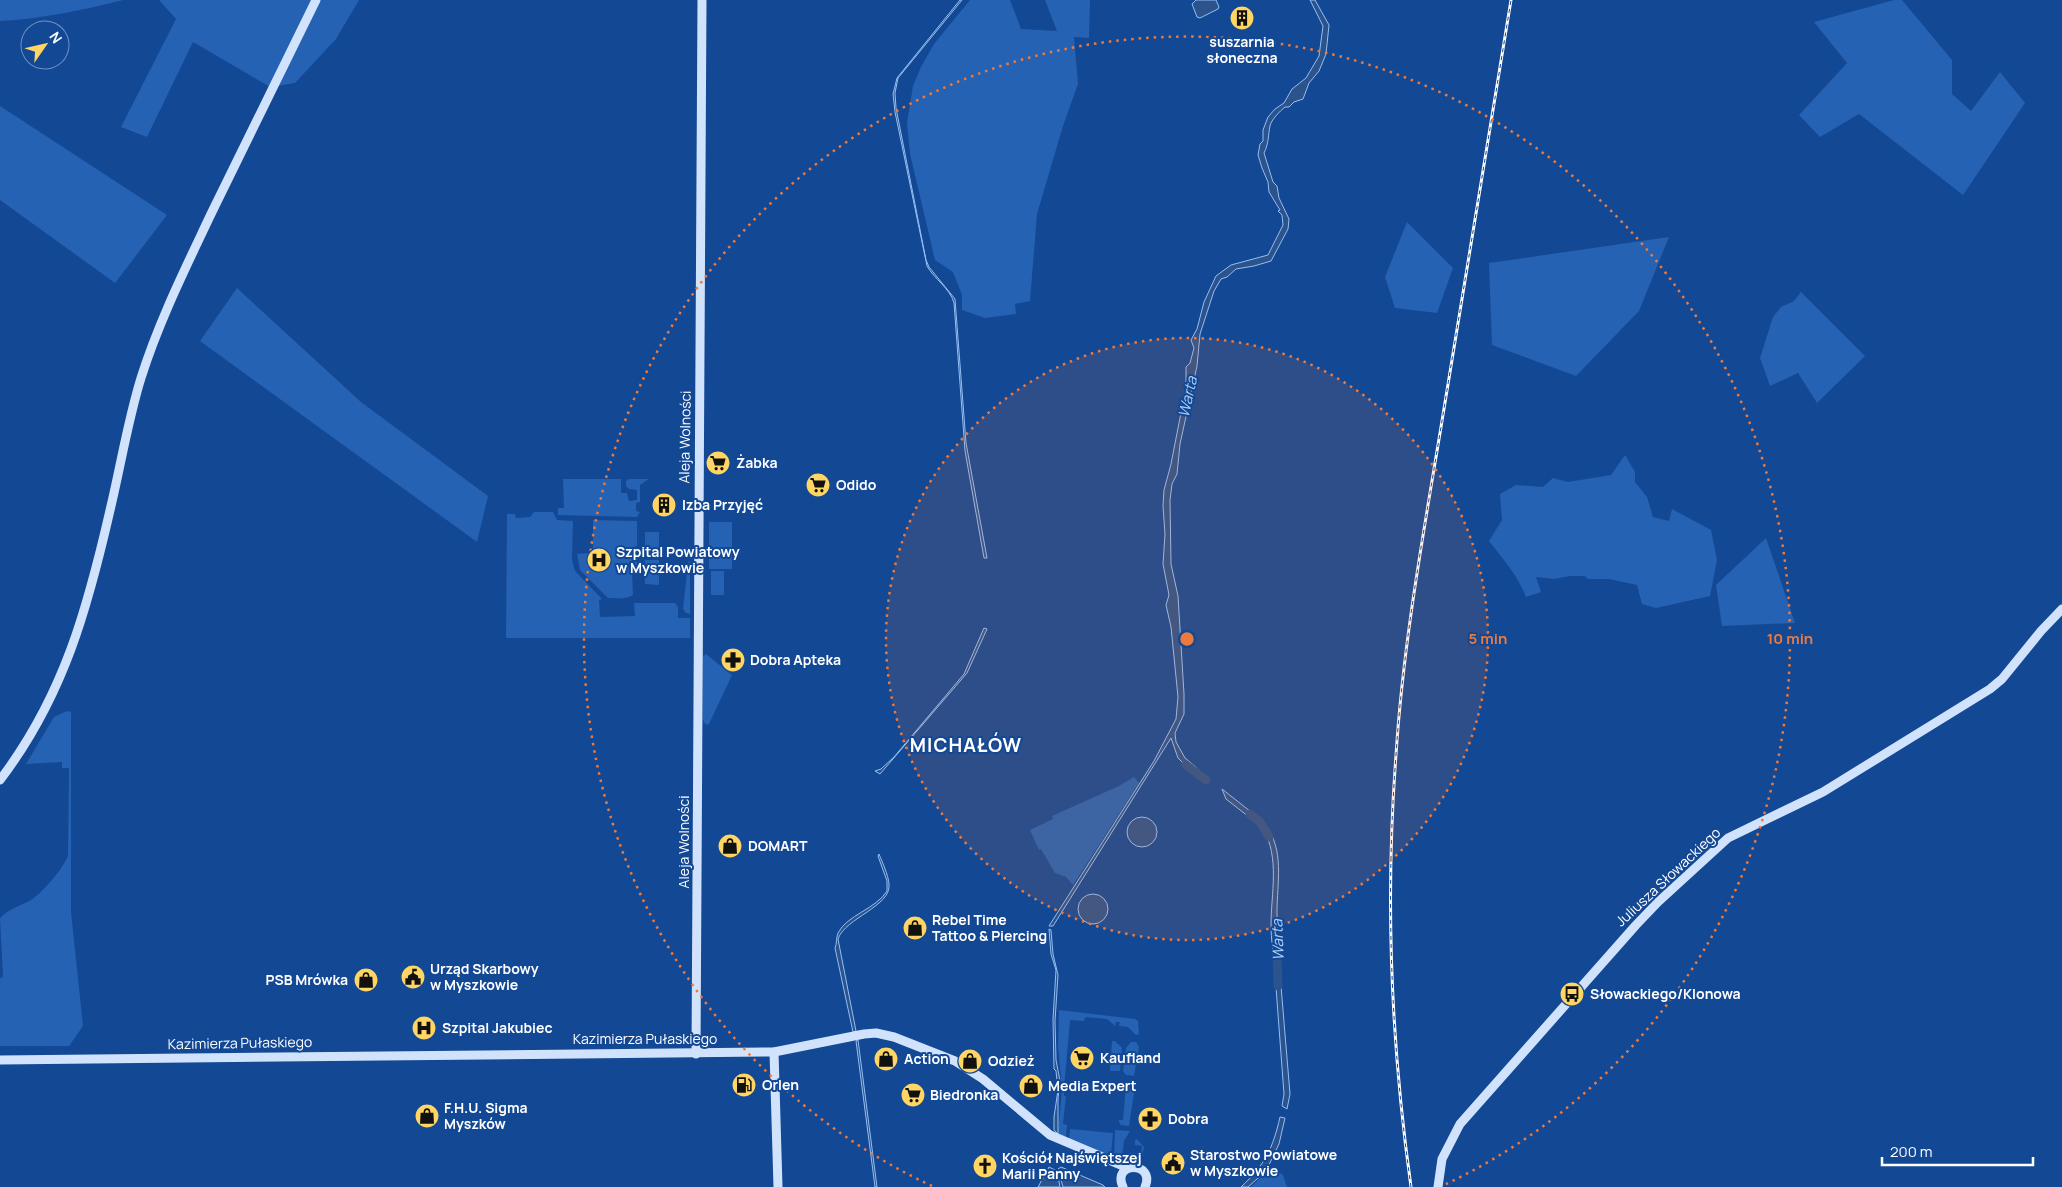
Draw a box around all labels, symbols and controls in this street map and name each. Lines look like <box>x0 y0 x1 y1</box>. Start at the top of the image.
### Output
building icon: suszarnia słoneczna <box>1229 5 1255 31</box>
north arrow <box>20 20 70 70</box>
text: N <box>46 28 67 47</box>
place label: suszarnia słoneczna <box>1207 32 1277 67</box>
water label: Warta <box>1173 374 1202 419</box>
street label: Aleja Wolności <box>674 390 695 484</box>
supermarket icon: Żabka <box>705 450 731 476</box>
place label: Żabka <box>736 453 778 472</box>
supermarket icon: Odido <box>805 472 831 498</box>
place label: Odido <box>836 475 877 494</box>
building icon: Izba Przyjęć <box>651 492 677 518</box>
place label: Izba Przyjęć <box>682 495 763 514</box>
place label: Szpital Powiatowy w Myszkowie <box>616 542 740 577</box>
hospital icon: Szpital Powiatowy w Myszkowie <box>586 547 612 573</box>
text: 5 min <box>1469 628 1507 649</box>
text: 10 min <box>1767 628 1813 649</box>
centre of rings <box>1178 630 1196 648</box>
pharmacy icon: Dobra Apteka <box>720 647 746 673</box>
place label: Dobra Apteka <box>750 650 841 669</box>
district label: MICHAŁÓW <box>910 732 1022 758</box>
street label: Aleja Wolności <box>674 796 693 888</box>
street label: Juliusza Słowackiego <box>1611 823 1724 930</box>
shop icon: DOMART <box>717 833 743 859</box>
place label: DOMART <box>748 836 808 855</box>
place label: Rebel Time Tattoo & Piercing <box>932 910 1047 945</box>
shop icon: Rebel Time Tattoo & Piercing <box>902 915 928 941</box>
water label: Warta <box>1266 918 1289 961</box>
place label: Urząd Skarbowy w Myszkowie <box>430 959 539 994</box>
public building icon: Urząd Skarbowy w Myszkowie <box>400 964 426 990</box>
shop icon: PSB Mrówka <box>353 967 379 993</box>
place label: PSB Mrówka <box>266 970 348 989</box>
bus stop icon: Słowackiego/Klonowa <box>1559 981 1585 1007</box>
place label: Słowackiego/Klonowa <box>1590 984 1741 1003</box>
hospital icon: Szpital Jakubiec <box>411 1015 437 1041</box>
place label: Szpital Jakubiec <box>442 1018 552 1037</box>
street label: Kazimierza Pułaskiego <box>573 1029 717 1048</box>
street label: Kazimierza Pułaskiego <box>168 1032 312 1053</box>
supermarket icon: Kaufland <box>1069 1045 1095 1071</box>
shop icon: Action <box>873 1046 899 1072</box>
shop icon: Odzież <box>957 1048 983 1074</box>
place label: Kaufland <box>1100 1048 1161 1067</box>
place label: Action <box>904 1049 949 1068</box>
place label: Odzież <box>988 1051 1034 1070</box>
fuel station icon: Orlen <box>731 1072 757 1098</box>
shop icon: Media Expert <box>1018 1073 1044 1099</box>
place label: Orlen <box>762 1075 799 1094</box>
place label: Media Expert <box>1048 1076 1136 1095</box>
supermarket icon: Biedronka <box>900 1082 926 1108</box>
place label: Biedronka <box>930 1085 998 1104</box>
place label: F.H.U. Sigma Myszków <box>444 1098 528 1133</box>
shop icon: F.H.U. Sigma Myszków <box>414 1103 440 1129</box>
pharmacy icon: Dobra <box>1137 1106 1163 1132</box>
place label: Dobra <box>1168 1109 1209 1128</box>
scale bar <box>1882 1134 2033 1166</box>
text: 200 m <box>1890 1141 1933 1162</box>
place label: Starostwo Powiatowe w Myszkowie <box>1190 1145 1337 1180</box>
place label: Kościół Najświętszej Marii Panny <box>1002 1148 1141 1183</box>
public building icon: Starostwo Powiatowe w Myszkowie <box>1160 1150 1186 1176</box>
church icon: Kościół Najświętszej Marii Panny <box>972 1153 998 1179</box>

